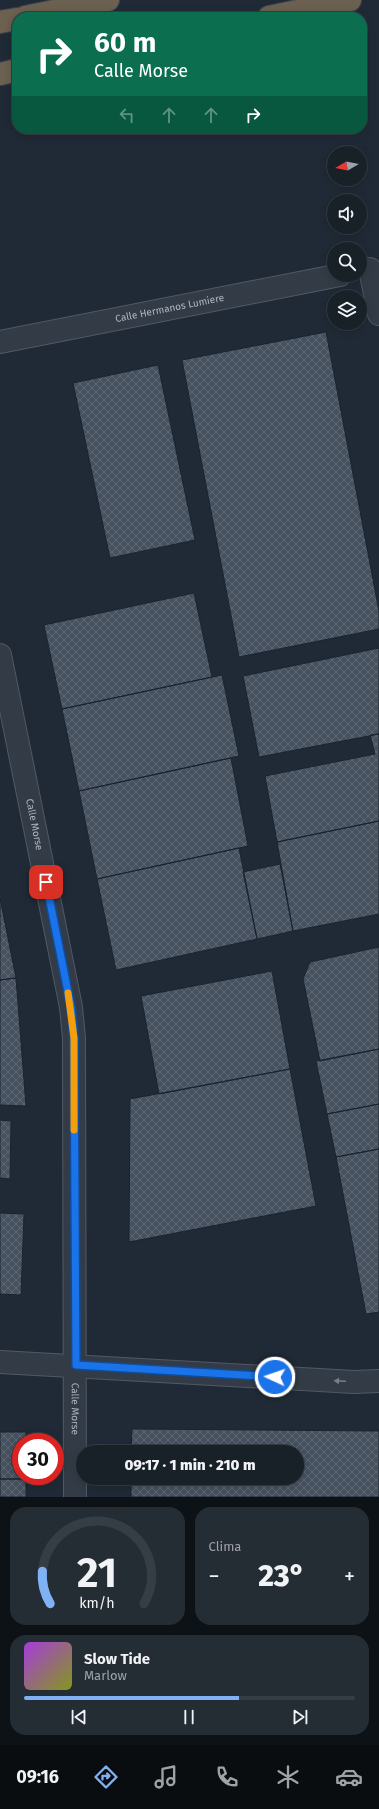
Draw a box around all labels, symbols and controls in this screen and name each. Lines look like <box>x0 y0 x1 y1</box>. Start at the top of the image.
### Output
text: 60 m <box>94 26 156 59</box>
icon: right <box>28 28 80 80</box>
text: Calle Morse <box>94 60 188 82</box>
icon: left <box>116 104 138 126</box>
icon: ahead <box>158 104 180 126</box>
icon: ahead <box>200 104 222 126</box>
icon: right <box>242 104 264 126</box>
north arrow <box>327 146 367 186</box>
map controls <box>327 146 367 330</box>
button: sound <box>327 194 367 234</box>
button: search <box>327 242 367 282</box>
button: layers <box>327 290 367 330</box>
street label: Calle Hermanos Lumiere <box>114 292 225 325</box>
street label: Calle Morse <box>23 798 45 851</box>
pin <box>29 865 63 899</box>
icon: arrive <box>35 871 57 893</box>
position arrow <box>254 1356 296 1398</box>
one-way arrow <box>334 1378 346 1385</box>
street label: Calle Morse <box>69 1383 81 1435</box>
speed limit sign: 30 <box>12 1433 64 1485</box>
text: 09:17 · 1 min · 210 m <box>124 1456 256 1474</box>
text: Clima <box>209 1539 241 1554</box>
text: 21 <box>77 1548 117 1598</box>
text: 23° <box>258 1558 305 1594</box>
text: − <box>209 1563 220 1590</box>
text: + <box>344 1563 355 1590</box>
text: km/h <box>80 1595 115 1612</box>
text: Slow Tide <box>84 1650 150 1668</box>
text: Marlow <box>84 1668 127 1683</box>
icon: previous <box>68 1706 90 1728</box>
icon: pause <box>178 1706 200 1728</box>
icon: next <box>289 1706 311 1728</box>
icon: directions <box>92 1763 120 1791</box>
icon: music <box>152 1763 180 1791</box>
icon: phone <box>213 1763 241 1791</box>
icon: climate <box>274 1763 302 1791</box>
icon: car <box>335 1763 363 1791</box>
text: 09:16 <box>16 1766 59 1788</box>

